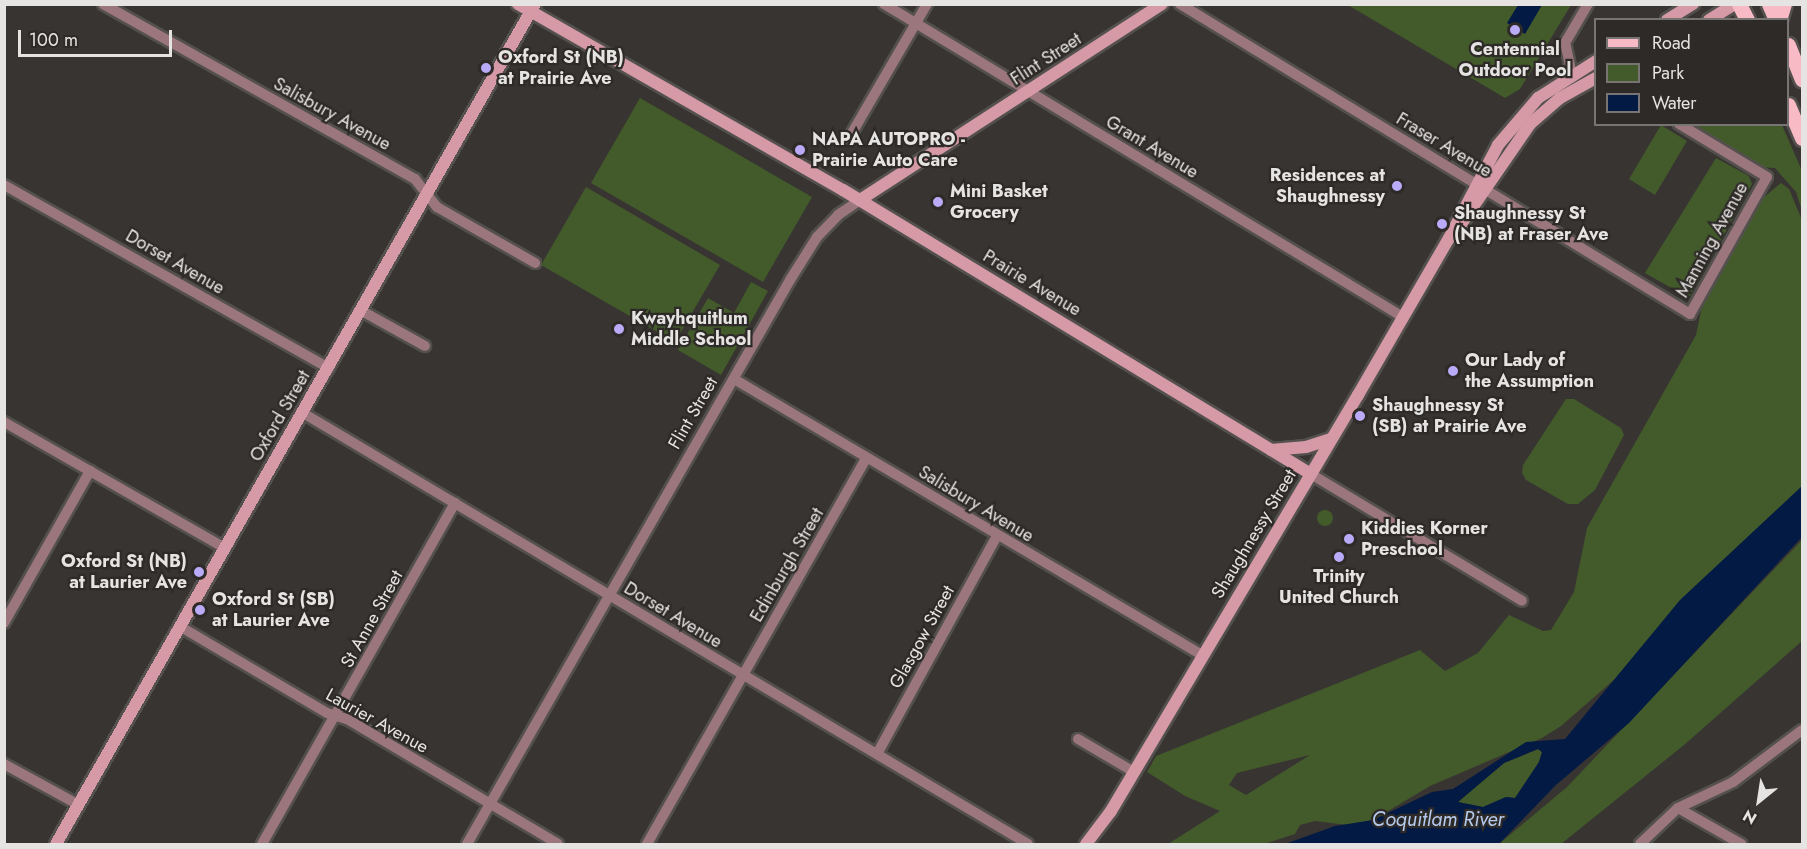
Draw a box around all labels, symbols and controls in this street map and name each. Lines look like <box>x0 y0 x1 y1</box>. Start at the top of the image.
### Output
scale bar <box>21 18 176 56</box>
legend <box>1594 18 1789 126</box>
marker: Centennial Outdoor Pool <box>1508 23 1522 37</box>
text: 100 m <box>29 27 78 53</box>
street label: Flint Street <box>1007 28 1085 90</box>
text: Road <box>1652 30 1691 56</box>
place label: Centennial Outdoor Pool <box>1459 39 1571 82</box>
place label: Oxford St (NB) at Prairie Ave <box>498 47 624 90</box>
text: Park <box>1652 60 1684 86</box>
marker: Oxford St (NB) at Prairie Ave <box>479 61 493 75</box>
street label: Salisbury Avenue <box>270 73 394 155</box>
text: Water <box>1652 90 1696 116</box>
street label: Fraser Avenue <box>1392 108 1496 182</box>
street label: Grant Avenue <box>1102 111 1202 183</box>
place label: NAPA AUTOPRO - Prairie Auto Care <box>812 129 965 172</box>
marker: NAPA AUTOPRO - Prairie Auto Care <box>793 143 807 157</box>
place label: Residences at Shaughnessy <box>1270 165 1385 207</box>
marker: Residences at Shaughnessy <box>1390 179 1404 193</box>
street label: Manning Avenue <box>1672 179 1752 301</box>
place label: Mini Basket Grocery <box>950 181 1048 224</box>
marker: Mini Basket Grocery <box>931 195 945 209</box>
place label: Shaughnessy St (NB) at Fraser Ave <box>1454 203 1609 246</box>
marker: Shaughnessy St (NB) at Fraser Ave <box>1435 217 1449 231</box>
street label: Dorset Avenue <box>122 225 228 299</box>
street label: Prairie Avenue <box>979 245 1085 321</box>
place label: Kwayhquitlum Middle School <box>631 308 751 350</box>
marker: Kwayhquitlum Middle School <box>612 322 626 336</box>
place label: Our Lady of the Assumption <box>1465 350 1594 392</box>
marker: Our Lady of the Assumption <box>1446 364 1460 378</box>
street label: Oxford Street <box>245 367 315 465</box>
street label: Flint Street <box>664 373 722 453</box>
place label: Shaughnessy St (SB) at Prairie Ave <box>1372 395 1527 438</box>
marker: Shaughnessy St (SB) at Prairie Ave <box>1353 409 1367 423</box>
street label: Salisbury Avenue <box>915 461 1037 547</box>
street label: Shaughnessy Street <box>1207 466 1301 602</box>
street label: Edinburgh Street <box>746 504 828 626</box>
place label: Kiddies Korner Preschool <box>1361 518 1488 560</box>
marker: Kiddies Korner Preschool <box>1342 532 1356 546</box>
marker: Trinity United Church <box>1332 550 1346 564</box>
place label: Oxford St (NB) at Laurier Ave <box>61 551 187 594</box>
marker: Oxford St (NB) at Laurier Ave <box>192 565 206 579</box>
place label: Trinity United Church <box>1279 566 1399 608</box>
street label: St Anne Street <box>336 567 408 671</box>
street label: Dorset Avenue <box>620 577 726 653</box>
street label: Glasgow Street <box>885 582 959 692</box>
place label: Oxford St (SB) at Laurier Ave <box>212 589 335 632</box>
marker: Oxford St (SB) at Laurier Ave <box>193 603 207 617</box>
street label: Laurier Avenue <box>322 684 432 758</box>
north arrow <box>1729 771 1789 831</box>
text: N <box>1738 804 1761 830</box>
water label: Coquitlam River <box>1372 807 1504 831</box>

